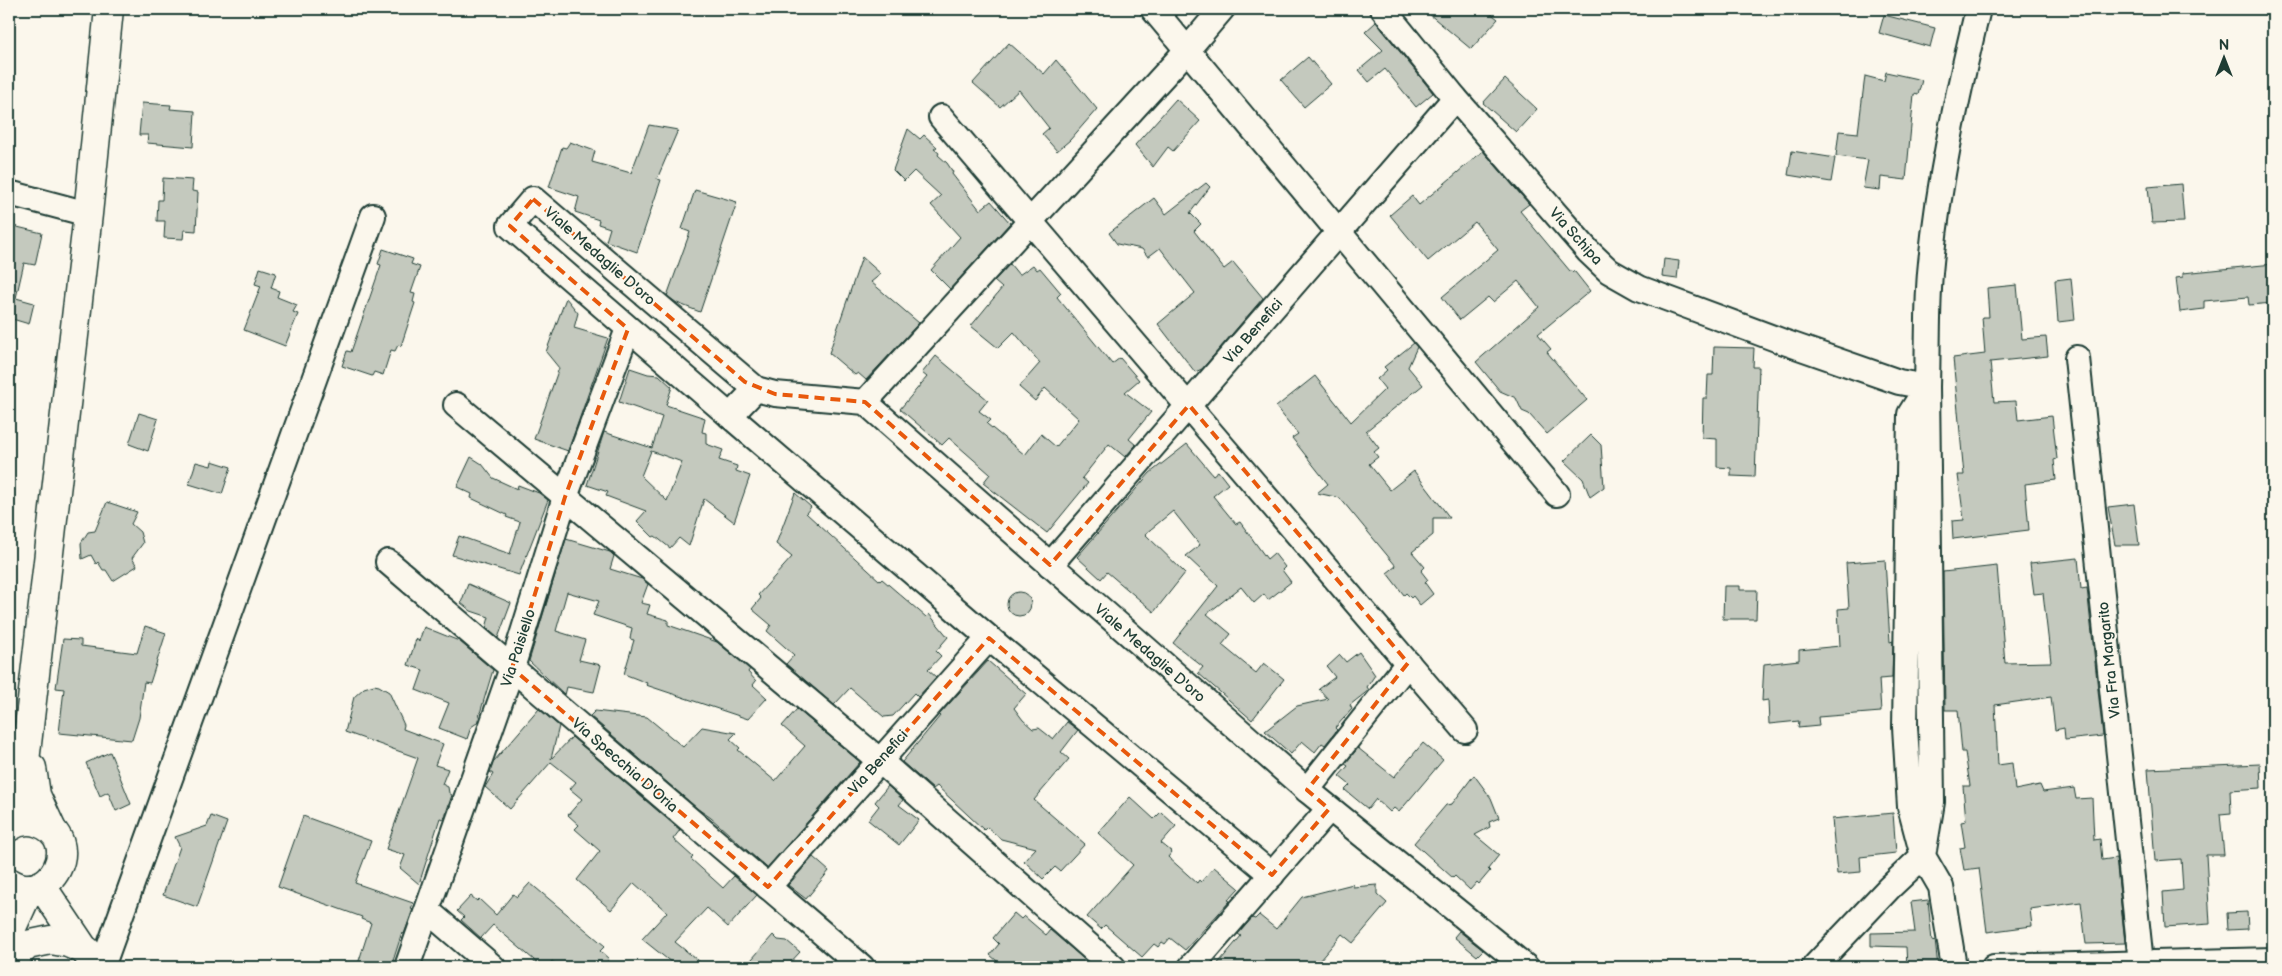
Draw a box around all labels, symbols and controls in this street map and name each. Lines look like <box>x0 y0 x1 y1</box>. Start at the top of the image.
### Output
north arrow <box>2200 32 2250 82</box>
text: N <box>2219 37 2229 54</box>
street label: Viale Medaglie D'oro <box>540 203 659 310</box>
street label: Via Schipa <box>1545 204 1606 269</box>
street label: Via Benefici <box>1220 295 1287 368</box>
street label: Viale Medaglie D'oro <box>1090 600 1209 707</box>
street label: Via Fra Margarito <box>2094 601 2125 719</box>
street label: Via Paisiello <box>497 607 540 690</box>
street label: Via Specchia D'Oria <box>567 714 682 817</box>
street label: Via Benefici <box>844 726 912 799</box>

